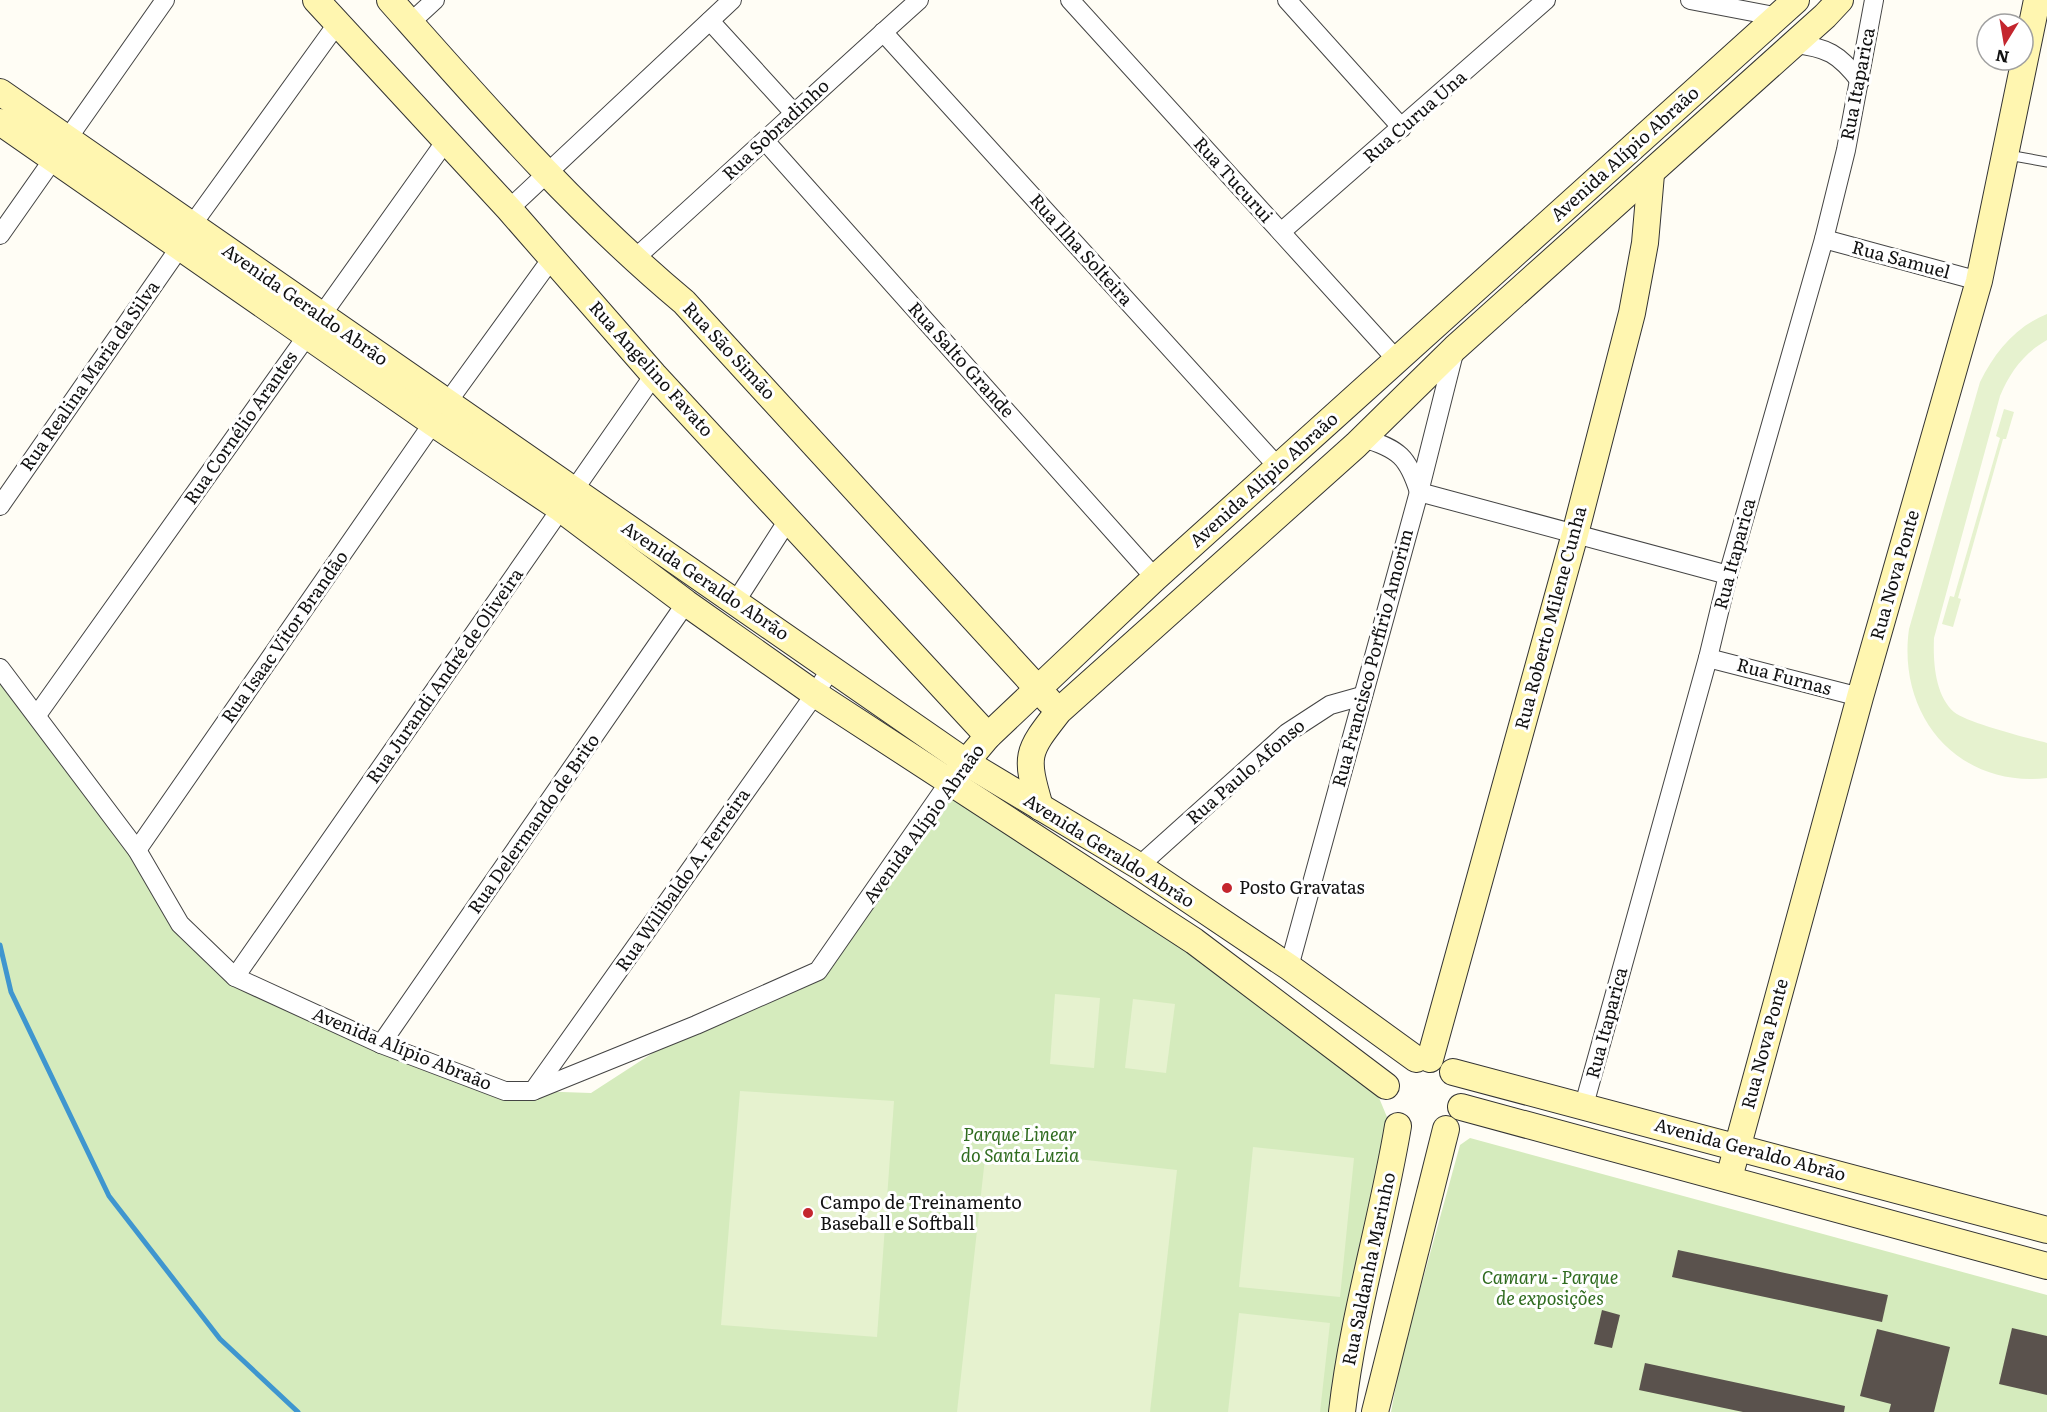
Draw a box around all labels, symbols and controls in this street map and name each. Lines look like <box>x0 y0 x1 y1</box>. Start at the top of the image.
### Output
north arrow <box>1975 12 2035 72</box>
street label: Rua Itaparica <box>1832 25 1881 142</box>
text: N <box>1993 45 2011 71</box>
street label: Rua Curua Una <box>1356 63 1472 169</box>
street label: Rua Sobradinho <box>715 72 835 186</box>
street label: Avenida Alípio Abraão <box>1544 79 1704 227</box>
street label: Rua Tucurui <box>1188 130 1280 228</box>
street label: Rua Ilha Solteira <box>1024 187 1140 311</box>
street label: Rua Samuel <box>1849 232 1953 285</box>
street label: Avenida Geraldo Abrão <box>217 236 394 371</box>
street label: Rua Realina Maria da Silva <box>13 274 165 476</box>
street label: Rua Angelino Favato <box>584 294 721 442</box>
street label: Rua São Simão <box>677 295 783 405</box>
street label: Rua Salto Grande <box>903 295 1022 423</box>
street label: Rua Cornélio Arantes <box>176 345 303 509</box>
street label: Avenida Alípio Abraão <box>1183 405 1343 553</box>
street label: Rua Itaparica <box>1706 495 1761 612</box>
street label: Rua Roberto Milene Cunha <box>1507 503 1592 732</box>
street label: Rua Nova Ponte <box>1862 506 1925 643</box>
street label: Avenida Geraldo Abrão <box>617 513 795 646</box>
street label: Rua Francisco Porfírio Amorim <box>1324 525 1419 790</box>
street label: Rua Isaac Vitor Brandão <box>214 544 354 728</box>
street label: Rua Jurandi André de Oliveira <box>359 562 529 788</box>
street label: Rua Furnas <box>1734 650 1835 701</box>
street label: Rua Paulo Afonso <box>1180 712 1310 830</box>
street label: Rua Delermando de Brito <box>460 728 605 919</box>
street label: Avenida Alípio Abraão <box>856 738 990 909</box>
street label: Rua Wilibaldo A. Ferreira <box>608 782 756 976</box>
street label: Avenida Geraldo Abrão <box>1019 786 1201 913</box>
place label: Posto Gravatas <box>1239 873 1365 900</box>
marker: Posto Gravatas <box>1220 881 1234 895</box>
street label: Rua Itaparica <box>1578 964 1633 1081</box>
street label: Rua Nova Ponte <box>1733 975 1794 1112</box>
street label: Avenida Alípio Abraão <box>309 999 496 1096</box>
street label: Avenida Geraldo Abrão <box>1652 1110 1849 1187</box>
park label: Parque Linear do Santa Luzia <box>961 1120 1080 1168</box>
street label: Rua Saldanha Marinho <box>1334 1170 1401 1368</box>
place label: Campo de Treinamento Baseball e Softball <box>820 1188 1022 1236</box>
marker: Campo de Treinamento Baseball e Softball <box>801 1206 815 1220</box>
park label: Camaru - Parque de exposições <box>1482 1263 1618 1311</box>

